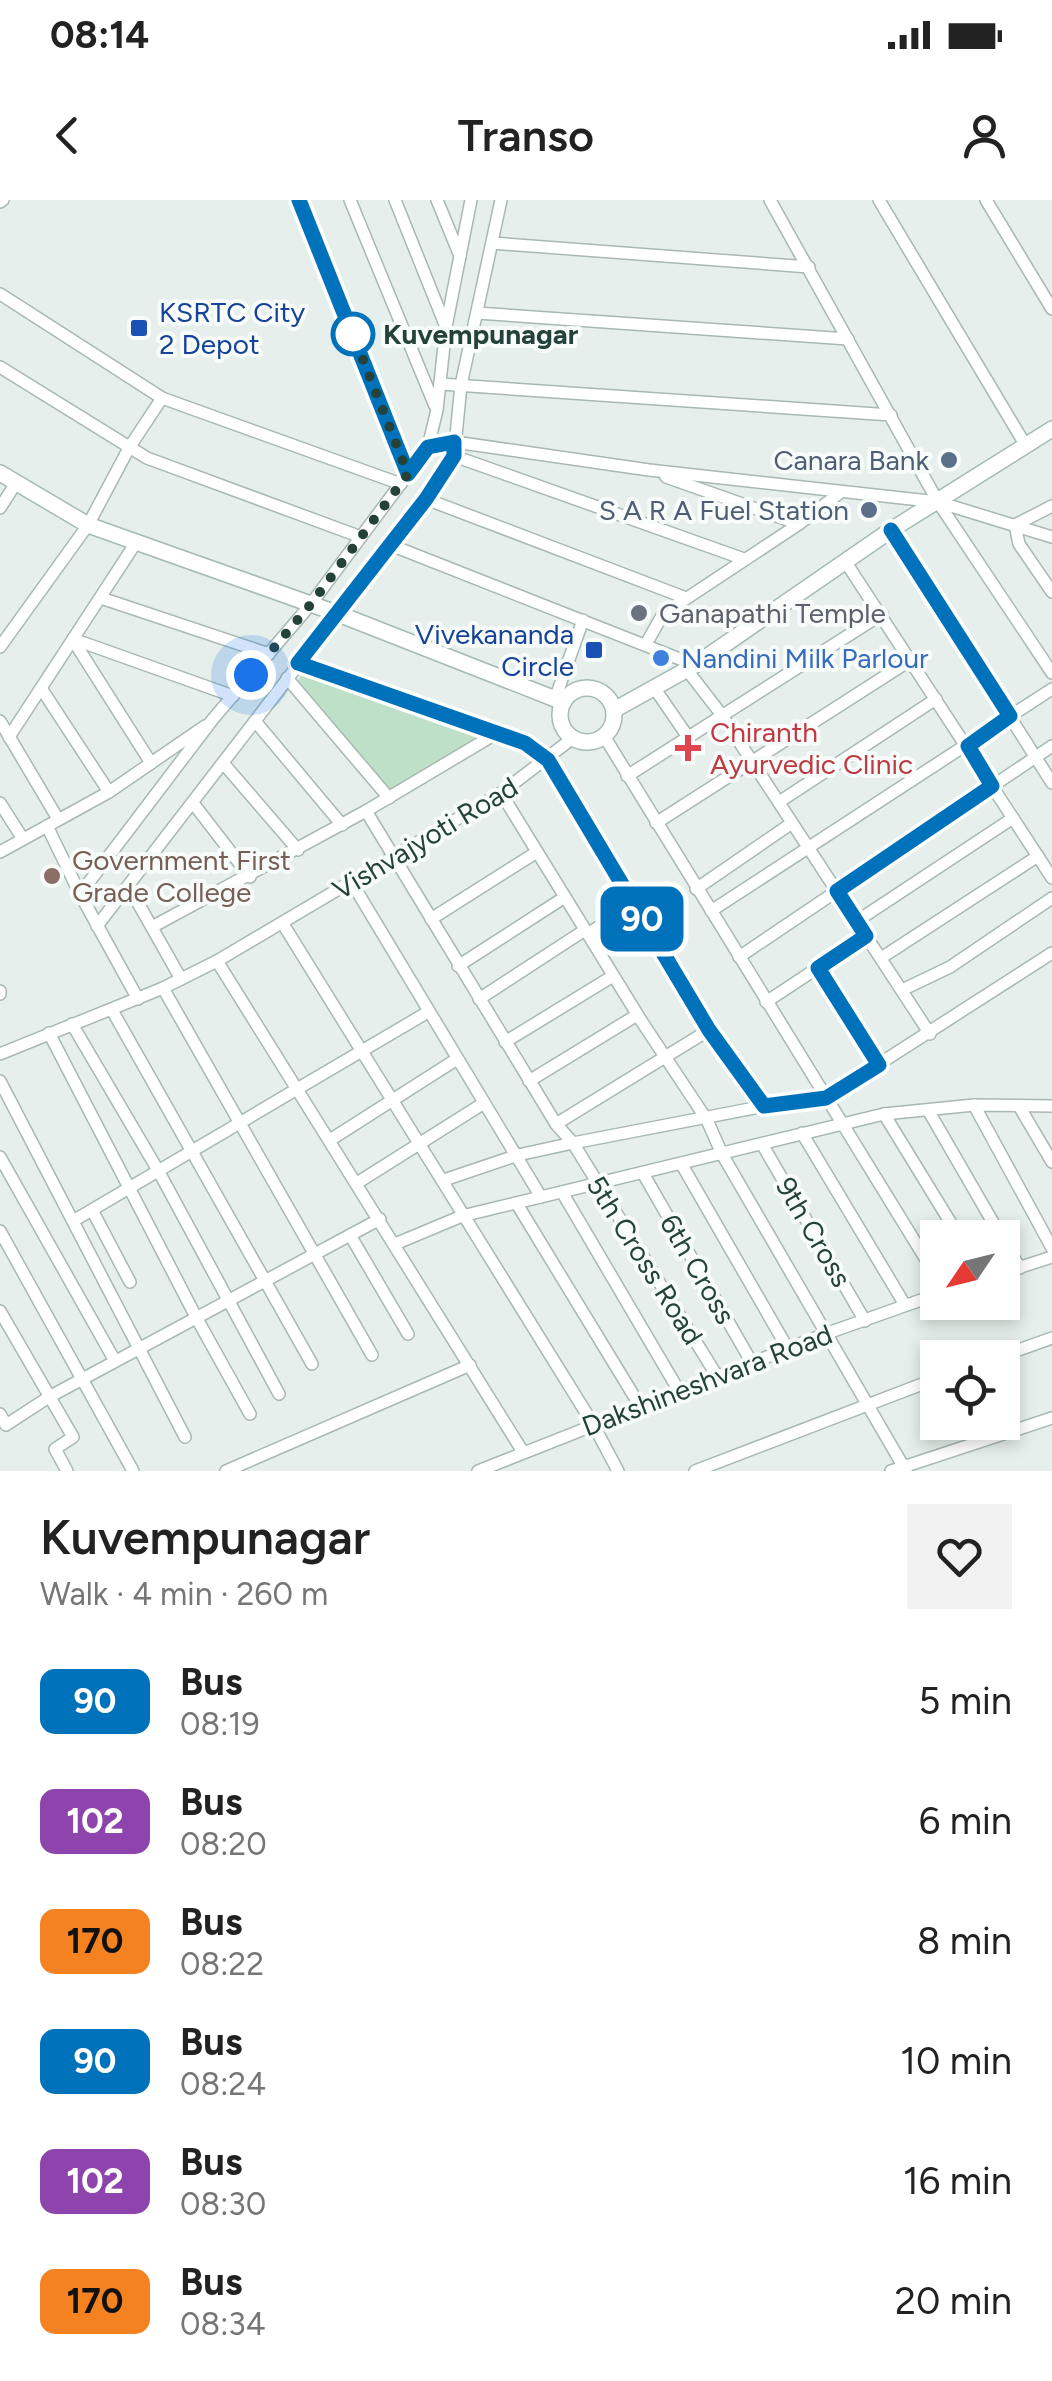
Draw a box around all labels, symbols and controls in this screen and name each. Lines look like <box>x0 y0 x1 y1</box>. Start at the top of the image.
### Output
text: 08:14 <box>50 12 149 58</box>
icon: back <box>40 108 95 163</box>
text: Transo <box>458 108 594 162</box>
icon: person <box>957 108 1012 163</box>
place label: KSRTC City 2 Depot <box>159 295 306 361</box>
marker: Kuvempunagar <box>332 313 374 355</box>
marker: KSRTC City 2 Depot <box>128 317 150 339</box>
place label: Kuvempunagar <box>383 317 579 351</box>
place label: Canara Bank <box>773 443 929 477</box>
marker: Canara Bank <box>938 449 960 471</box>
place label: S A R A Fuel Station <box>599 493 849 527</box>
marker: S A R A Fuel Station <box>858 499 880 521</box>
place label: Ganapathi Temple <box>659 596 886 630</box>
marker: Ganapathi Temple <box>628 602 650 624</box>
place label: Vivekananda Circle <box>415 617 574 683</box>
marker: Vivekananda Circle <box>583 639 605 661</box>
place label: Nandini Milk Parlour <box>681 641 929 675</box>
marker: Nandini Milk Parlour <box>650 647 672 669</box>
your location <box>226 650 276 700</box>
place label: Chiranth Ayurvedic Clinic <box>710 715 913 781</box>
marker: Chiranth Ayurvedic Clinic <box>675 735 701 761</box>
street label: Vishvajyoti Road <box>326 769 524 907</box>
place label: Government First Grade College <box>72 843 291 909</box>
marker: Government First Grade College <box>41 865 63 887</box>
line badge: 90 <box>597 886 687 952</box>
text: 90 <box>621 898 663 940</box>
street label: 5th Cross Road <box>580 1169 710 1351</box>
street label: 9th Cross <box>769 1171 859 1293</box>
street label: 6th Cross <box>653 1208 743 1330</box>
north arrow <box>920 1220 1020 1320</box>
map controls <box>920 1220 1020 1440</box>
street label: Dakshineshvara Road <box>577 1317 837 1443</box>
button: locate <box>920 1340 1020 1440</box>
button: heart <box>907 1504 1012 1609</box>
text: Kuvempunagar <box>40 1508 370 1566</box>
text: Walk · 4 min · 260 m <box>40 1575 328 1613</box>
text: Bus <box>180 1659 243 1705</box>
text: 5 min <box>918 1678 1012 1724</box>
text: 90 <box>74 1680 116 1722</box>
text: 08:19 <box>180 1705 260 1743</box>
text: Bus <box>180 1779 243 1825</box>
text: 6 min <box>919 1798 1012 1844</box>
text: 102 <box>66 1800 124 1842</box>
text: 08:20 <box>180 1825 267 1863</box>
text: Bus <box>180 1899 243 1945</box>
text: 8 min <box>917 1918 1012 1964</box>
text: 170 <box>67 1920 123 1962</box>
text: 08:22 <box>180 1945 264 1983</box>
text: Bus <box>180 2019 243 2065</box>
text: 10 min <box>900 2038 1012 2084</box>
text: 90 <box>74 2040 116 2082</box>
text: 08:24 <box>180 2065 266 2103</box>
text: Bus <box>180 2139 243 2185</box>
text: 16 min <box>903 2158 1012 2204</box>
text: 102 <box>66 2160 124 2202</box>
text: 08:30 <box>180 2185 266 2223</box>
text: Bus <box>180 2259 243 2305</box>
text: 20 min <box>895 2278 1012 2324</box>
text: 170 <box>67 2280 123 2322</box>
text: 08:34 <box>180 2305 266 2343</box>

